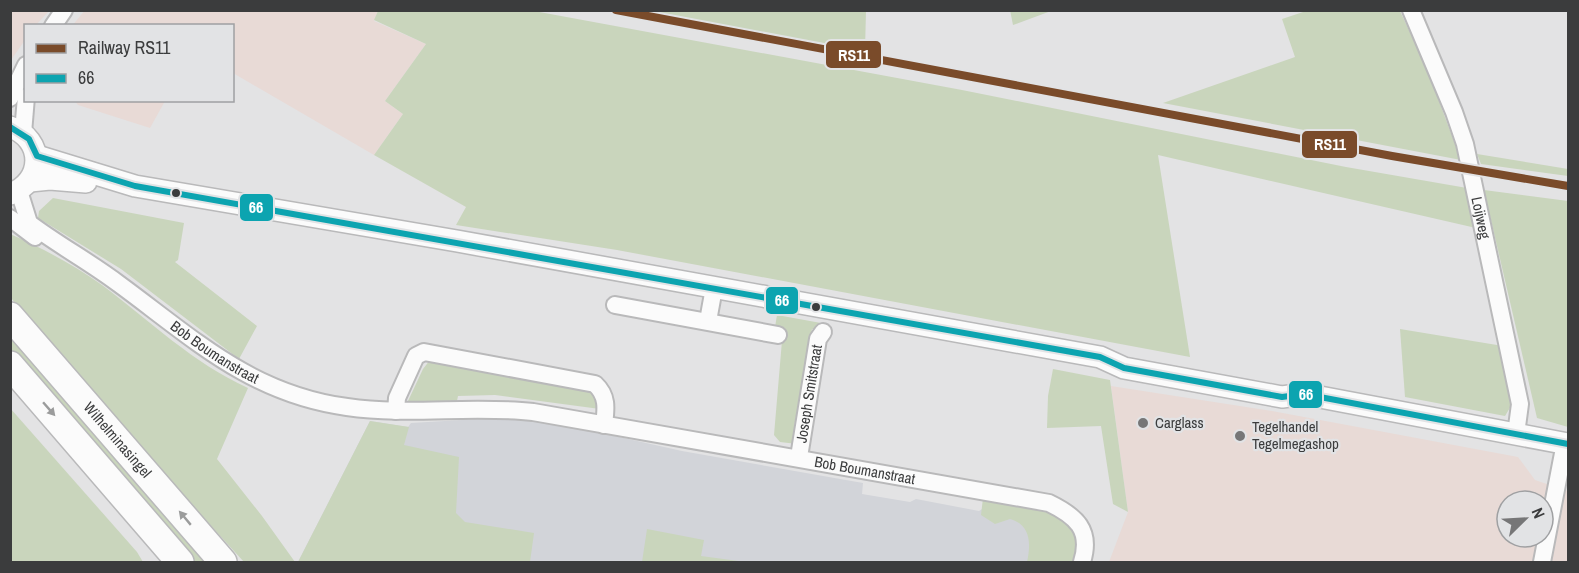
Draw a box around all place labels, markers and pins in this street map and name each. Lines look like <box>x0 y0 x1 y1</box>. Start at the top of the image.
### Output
unlabelled marker <box>170 187 182 199</box>
unlabelled marker <box>810 301 822 313</box>
place label: Carglass <box>1155 412 1204 433</box>
marker: Carglass <box>1136 416 1150 430</box>
place label: Tegelhandel Tegelmegashop <box>1252 416 1339 454</box>
marker: Tegelhandel Tegelmegashop <box>1233 429 1247 443</box>

